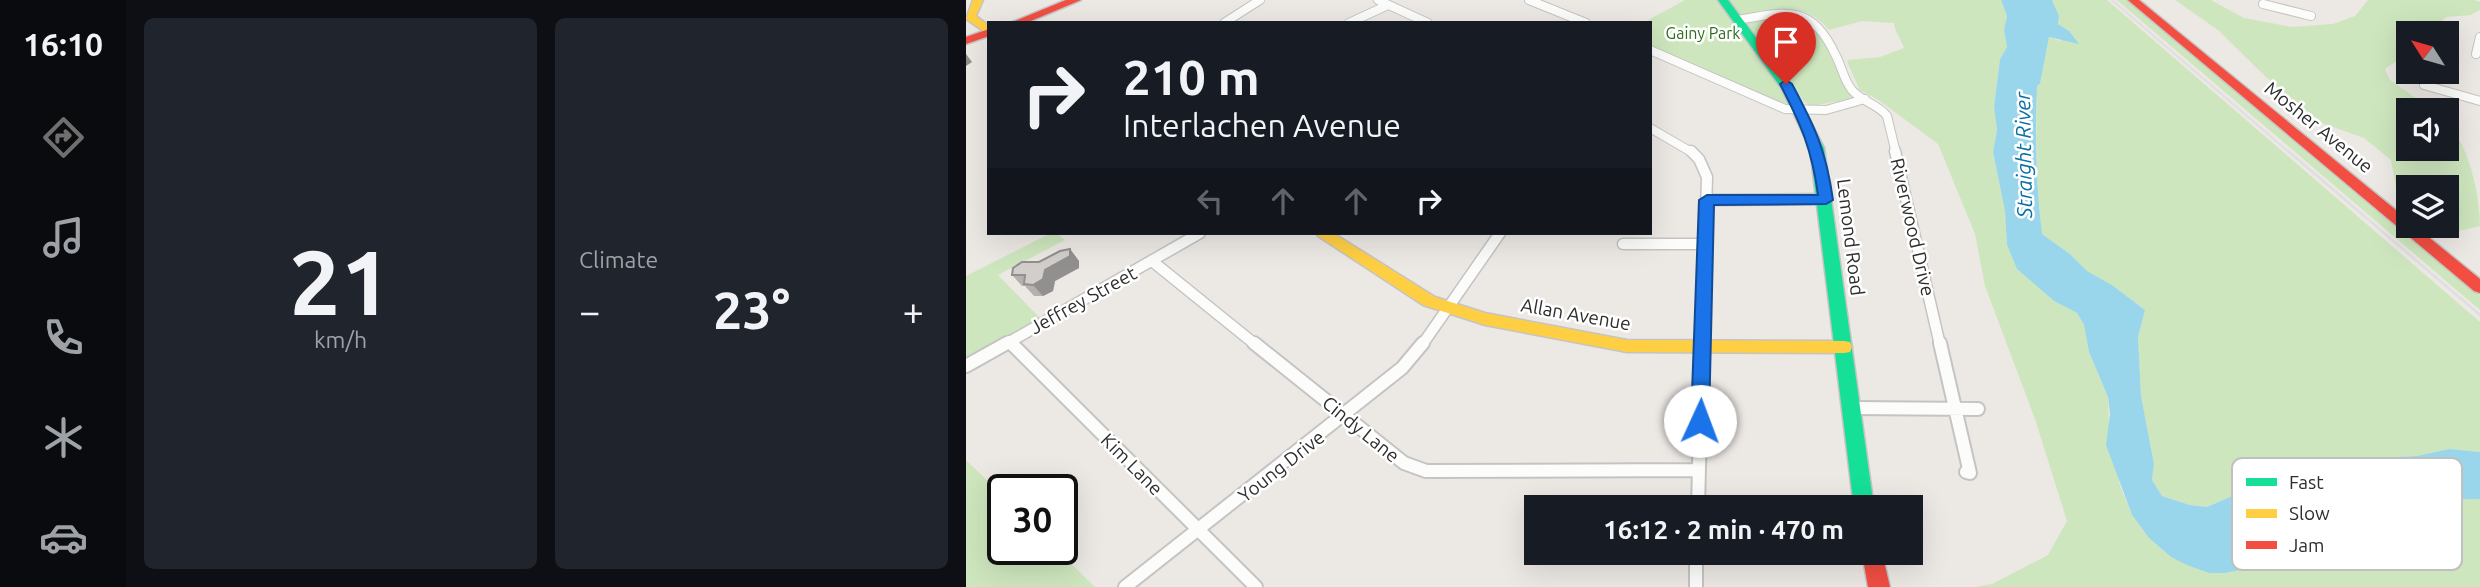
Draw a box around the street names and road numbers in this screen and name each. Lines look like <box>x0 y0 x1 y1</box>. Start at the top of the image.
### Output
street label: Mosher Avenue <box>2260 77 2378 177</box>
street label: Riverwood Drive <box>1886 156 1940 298</box>
street label: Lemond Road <box>1833 177 1869 297</box>
street label: Jeffrey Street <box>1026 261 1141 338</box>
street label: Allan Avenue <box>1519 294 1633 334</box>
street label: Cindy Lane <box>1318 391 1404 467</box>
street label: Young Drive <box>1234 426 1328 506</box>
street label: Kim Lane <box>1097 429 1167 499</box>

